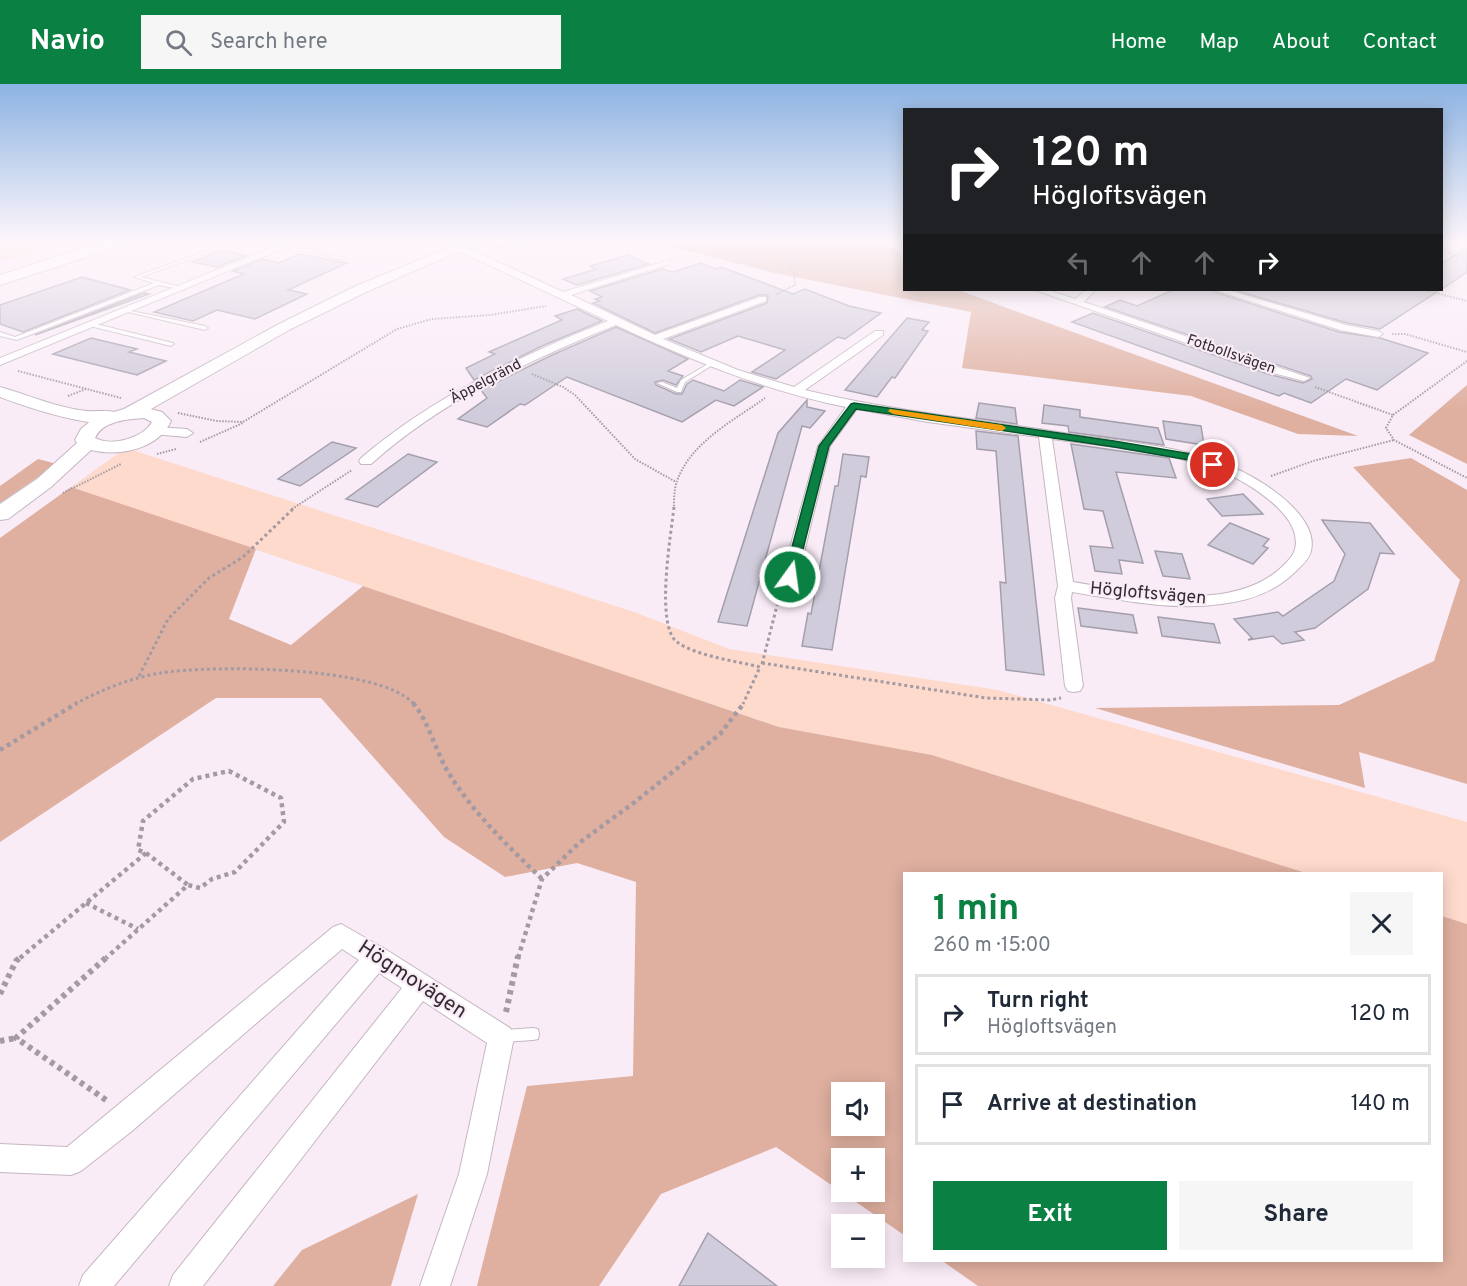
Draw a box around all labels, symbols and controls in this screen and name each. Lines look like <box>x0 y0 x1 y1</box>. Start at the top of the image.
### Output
search box <box>141 15 561 69</box>
text: Navio <box>30 24 105 60</box>
icon: search <box>162 26 195 59</box>
text: Search here <box>210 29 327 56</box>
text: Home <box>1111 29 1167 56</box>
text: Map <box>1200 29 1239 56</box>
text: About <box>1272 29 1330 56</box>
text: Contact <box>1363 29 1437 56</box>
text: 120 m <box>1032 128 1149 181</box>
icon: right <box>933 132 1011 210</box>
text: Högloftsvägen <box>1032 180 1207 214</box>
icon: left <box>1062 246 1095 279</box>
icon: ahead <box>1125 246 1158 279</box>
icon: ahead <box>1188 246 1221 279</box>
icon: right <box>1251 246 1284 279</box>
street label: Fotbollsvägen <box>1184 331 1278 379</box>
street label: Äppelgränd <box>446 354 525 409</box>
pin <box>1187 439 1238 490</box>
icon: arrive <box>1196 448 1229 481</box>
position arrow <box>758 545 822 609</box>
street label: Högloftsvägen <box>1089 577 1207 611</box>
text: 1 min <box>933 887 1019 933</box>
button: close <box>1350 892 1413 955</box>
text: 260 m · 15:00 <box>933 933 1051 959</box>
street label: Högmovägen <box>352 935 472 1025</box>
text: Turn right <box>987 988 1089 1015</box>
icon: right <box>936 998 969 1031</box>
text: 120 m <box>1350 1001 1410 1028</box>
text: Högloftsvägen <box>987 1015 1117 1041</box>
map controls <box>831 1082 885 1268</box>
button: sound <box>831 1082 885 1136</box>
icon: arrive <box>936 1088 969 1121</box>
text: Arrive at destination <box>987 1091 1197 1118</box>
text: 140 m <box>1351 1091 1410 1118</box>
button: + <box>831 1148 885 1202</box>
button: Exit <box>933 1181 1167 1250</box>
button: Share <box>1179 1181 1413 1250</box>
button: − <box>831 1214 885 1268</box>

